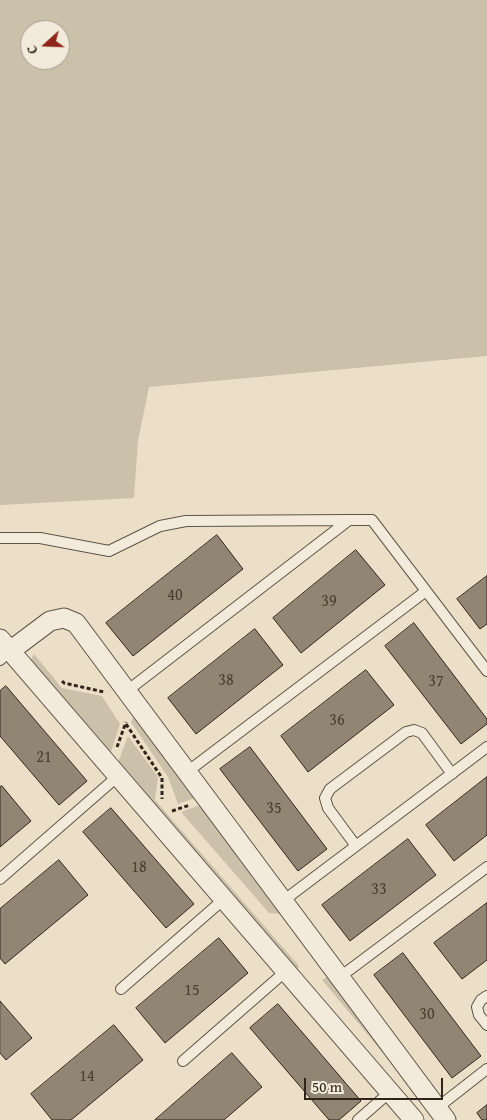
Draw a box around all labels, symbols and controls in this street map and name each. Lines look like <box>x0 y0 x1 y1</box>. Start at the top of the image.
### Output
north arrow <box>20 20 70 70</box>
text: С <box>21 43 43 57</box>
house number: 40 <box>167 586 183 606</box>
house number: 39 <box>321 592 337 612</box>
house number: 38 <box>218 671 234 691</box>
house number: 37 <box>428 672 444 692</box>
house number: 36 <box>329 711 345 731</box>
house number: 21 <box>36 748 52 768</box>
house number: 35 <box>266 799 282 819</box>
house number: 18 <box>131 858 147 878</box>
house number: 33 <box>371 880 387 900</box>
house number: 15 <box>184 981 200 1001</box>
house number: 30 <box>419 1005 435 1025</box>
house number: 14 <box>79 1067 95 1087</box>
scale bar <box>307 1068 446 1100</box>
text: 50 m <box>312 1076 342 1097</box>

